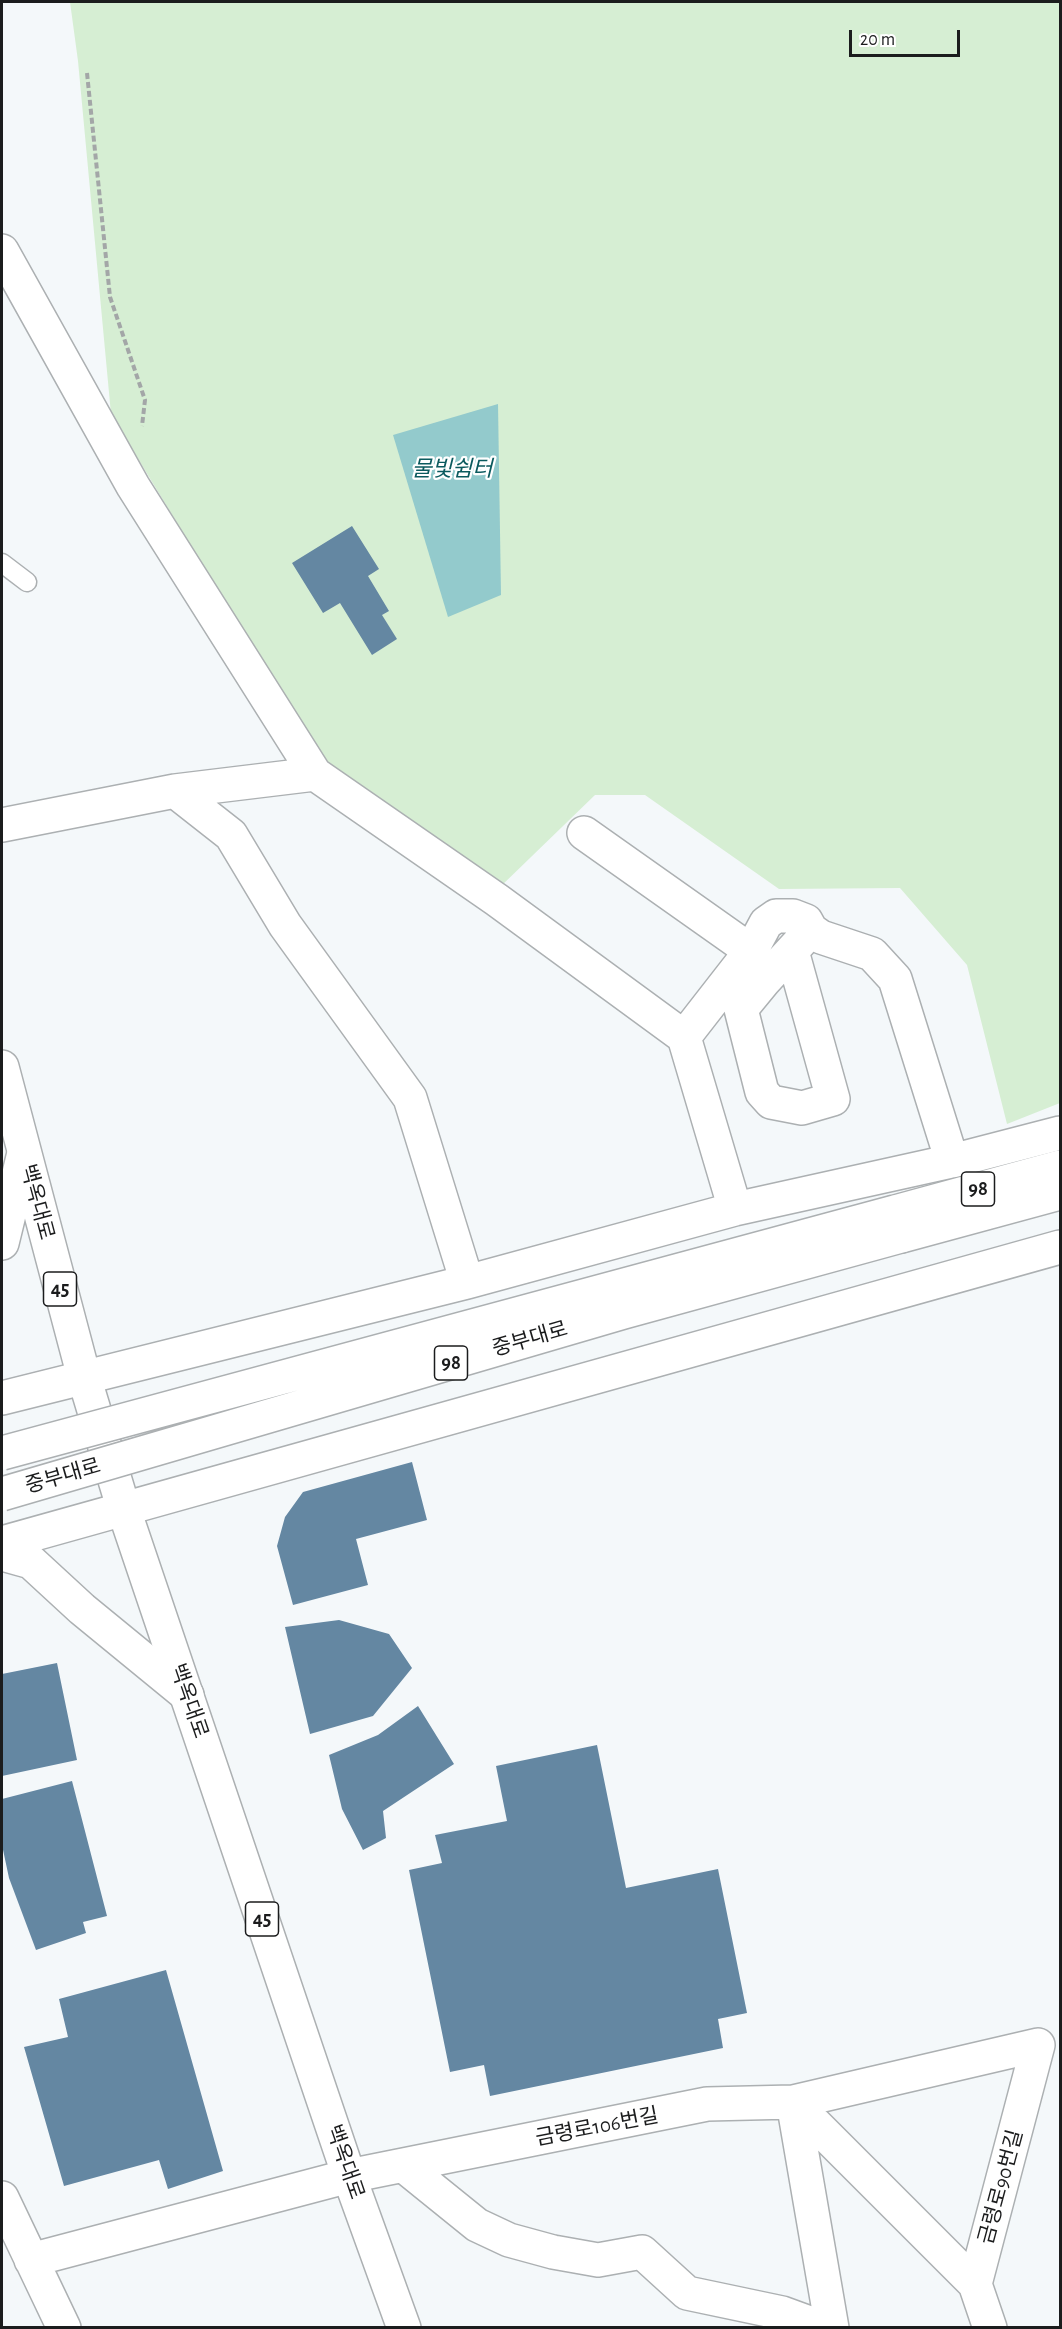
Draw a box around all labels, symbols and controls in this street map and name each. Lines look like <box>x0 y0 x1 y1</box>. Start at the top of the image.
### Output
scale bar <box>852 18 963 56</box>
text: 20 m <box>860 31 895 49</box>
water label: 물빛쉼터 <box>412 456 492 482</box>
street label: 백옥대로 <box>15 1161 59 1243</box>
road number: 98 <box>962 1172 994 1206</box>
road number: 45 <box>44 1272 76 1306</box>
street label: 중부대로 <box>489 1316 571 1362</box>
road number: 98 <box>434 1346 468 1380</box>
street label: 중부대로 <box>22 1453 104 1499</box>
street label: 백옥대로 <box>165 1660 213 1742</box>
road number: 45 <box>246 1902 278 1936</box>
street label: 금령로106번길 <box>533 2103 661 2151</box>
street label: 백옥대로 <box>321 2121 369 2203</box>
street label: 금령로90번길 <box>974 2127 1028 2247</box>

